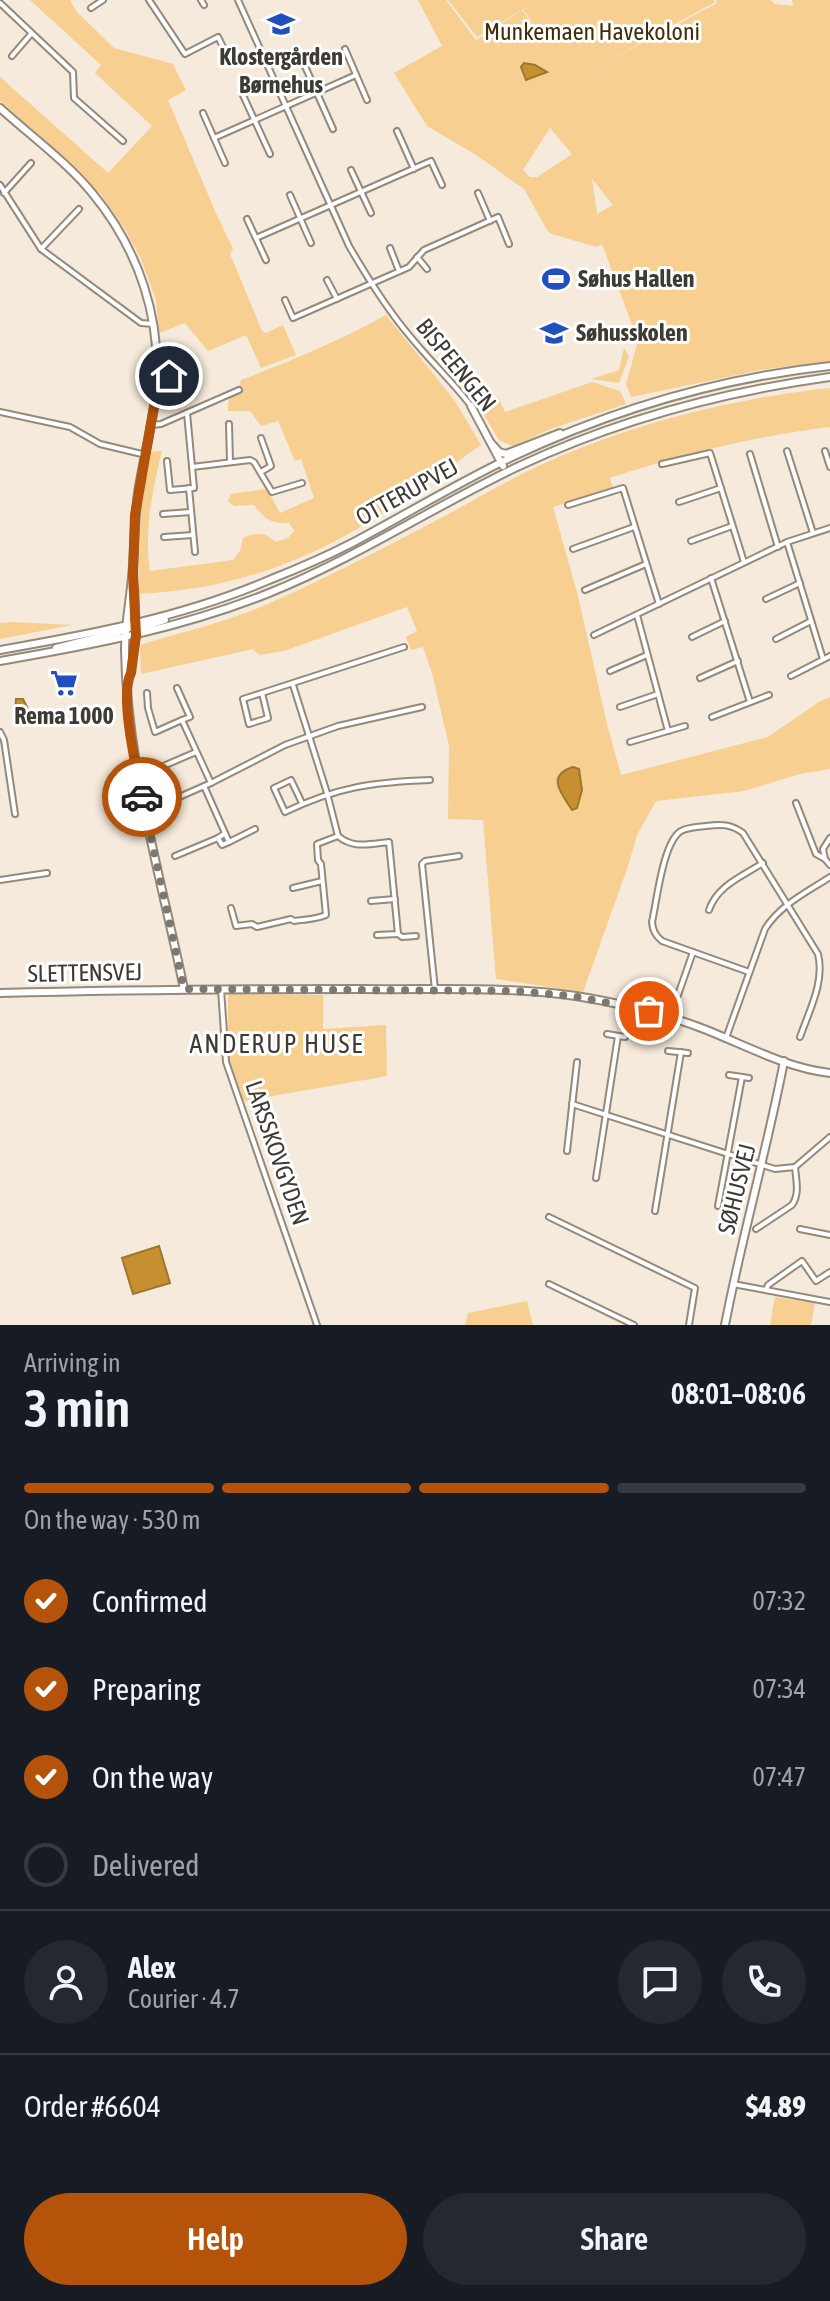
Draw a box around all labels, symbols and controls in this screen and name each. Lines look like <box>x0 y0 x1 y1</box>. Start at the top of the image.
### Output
school or university icon: Klostergården Børnehus <box>266 9 296 39</box>
park label: Munkemaen Havekoloni <box>484 18 700 45</box>
place label: Klostergården Børnehus <box>219 43 343 98</box>
sports icon: Søhus Hallen <box>541 264 571 294</box>
place label: Søhus Hallen <box>578 265 694 292</box>
street label: BISPEENGEN <box>411 313 502 416</box>
school or university icon: Søhusskolen <box>539 318 569 348</box>
place label: Søhusskolen <box>576 319 688 346</box>
pin <box>135 342 203 410</box>
icon: home <box>147 354 191 398</box>
street label: OTTERUPVEJ <box>351 453 462 531</box>
supermarket icon: Rema 1000 <box>49 668 79 698</box>
place label: Rema 1000 <box>14 702 114 729</box>
courier <box>102 757 182 837</box>
icon: car <box>120 775 164 819</box>
street label: SLETTENSVEJ <box>27 958 143 987</box>
pin <box>615 977 683 1045</box>
icon: bag <box>627 989 671 1033</box>
district label: ANDERUP HUSE <box>190 1029 364 1059</box>
street label: LARSSKOVGYDEN <box>240 1077 315 1229</box>
street label: SØHUSVEJ <box>712 1141 761 1237</box>
text: Arriving in <box>24 1348 121 1378</box>
text: 08:01–08:06 <box>671 1376 806 1410</box>
text: 3 min <box>24 1378 130 1438</box>
text: On the way · 530 m <box>24 1505 201 1535</box>
icon: check <box>24 1579 68 1623</box>
text: Confirmed <box>92 1584 207 1618</box>
text: 07:32 <box>752 1586 806 1616</box>
icon: check <box>24 1667 68 1711</box>
text: Preparing <box>92 1672 201 1706</box>
text: 07:34 <box>752 1674 806 1704</box>
icon: check <box>24 1755 68 1799</box>
text: On the way <box>92 1760 213 1794</box>
text: 07:47 <box>752 1762 806 1792</box>
text: Delivered <box>92 1848 200 1882</box>
button: person <box>24 1940 108 2024</box>
button: chat <box>618 1940 702 2024</box>
button: phone <box>722 1940 806 2024</box>
text: Alex <box>128 1950 176 1984</box>
text: Courier · 4.7 <box>128 1984 239 2014</box>
text: Order #6604 <box>24 2089 161 2123</box>
text: $4.89 <box>746 2089 806 2123</box>
button: Help <box>24 2193 407 2285</box>
button: Share <box>423 2193 806 2285</box>

